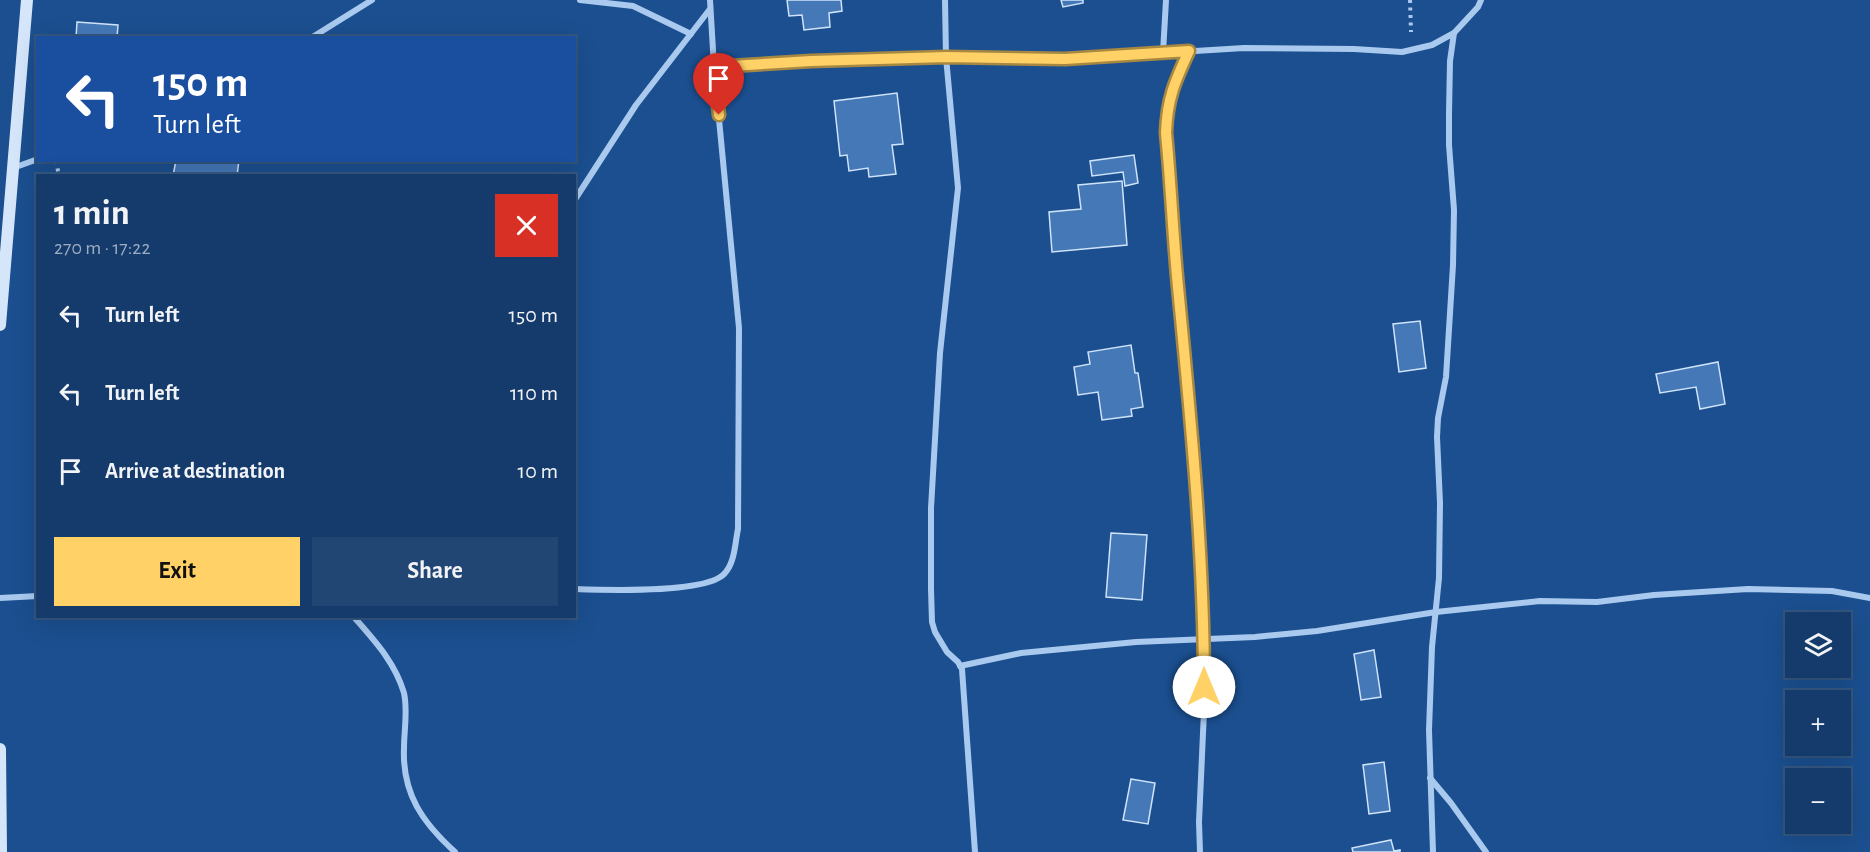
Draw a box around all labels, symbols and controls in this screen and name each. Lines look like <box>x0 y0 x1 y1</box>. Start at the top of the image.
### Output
pin <box>693 53 744 115</box>
icon: left <box>54 60 132 138</box>
text: 150 m <box>153 62 248 104</box>
icon: arrive <box>702 62 735 95</box>
text: Turn left <box>153 111 241 138</box>
button: close <box>495 194 558 257</box>
text: 1 min <box>54 195 130 231</box>
text: 270 m · 17:22 <box>54 238 150 258</box>
icon: left <box>54 299 87 332</box>
text: Turn left <box>105 304 179 326</box>
text: 150 m <box>508 304 558 326</box>
icon: left <box>54 377 87 410</box>
text: Turn left <box>105 382 179 404</box>
text: 110 m <box>510 382 558 404</box>
icon: arrive <box>54 455 87 488</box>
text: Arrive at destination <box>105 460 285 482</box>
text: 10 m <box>518 460 558 482</box>
button: Exit <box>54 537 300 606</box>
button: Share <box>312 537 558 606</box>
map controls <box>1785 612 1851 834</box>
button: layers <box>1785 612 1851 678</box>
position arrow <box>1172 655 1236 719</box>
button: + <box>1785 690 1851 756</box>
button: − <box>1785 768 1851 834</box>

